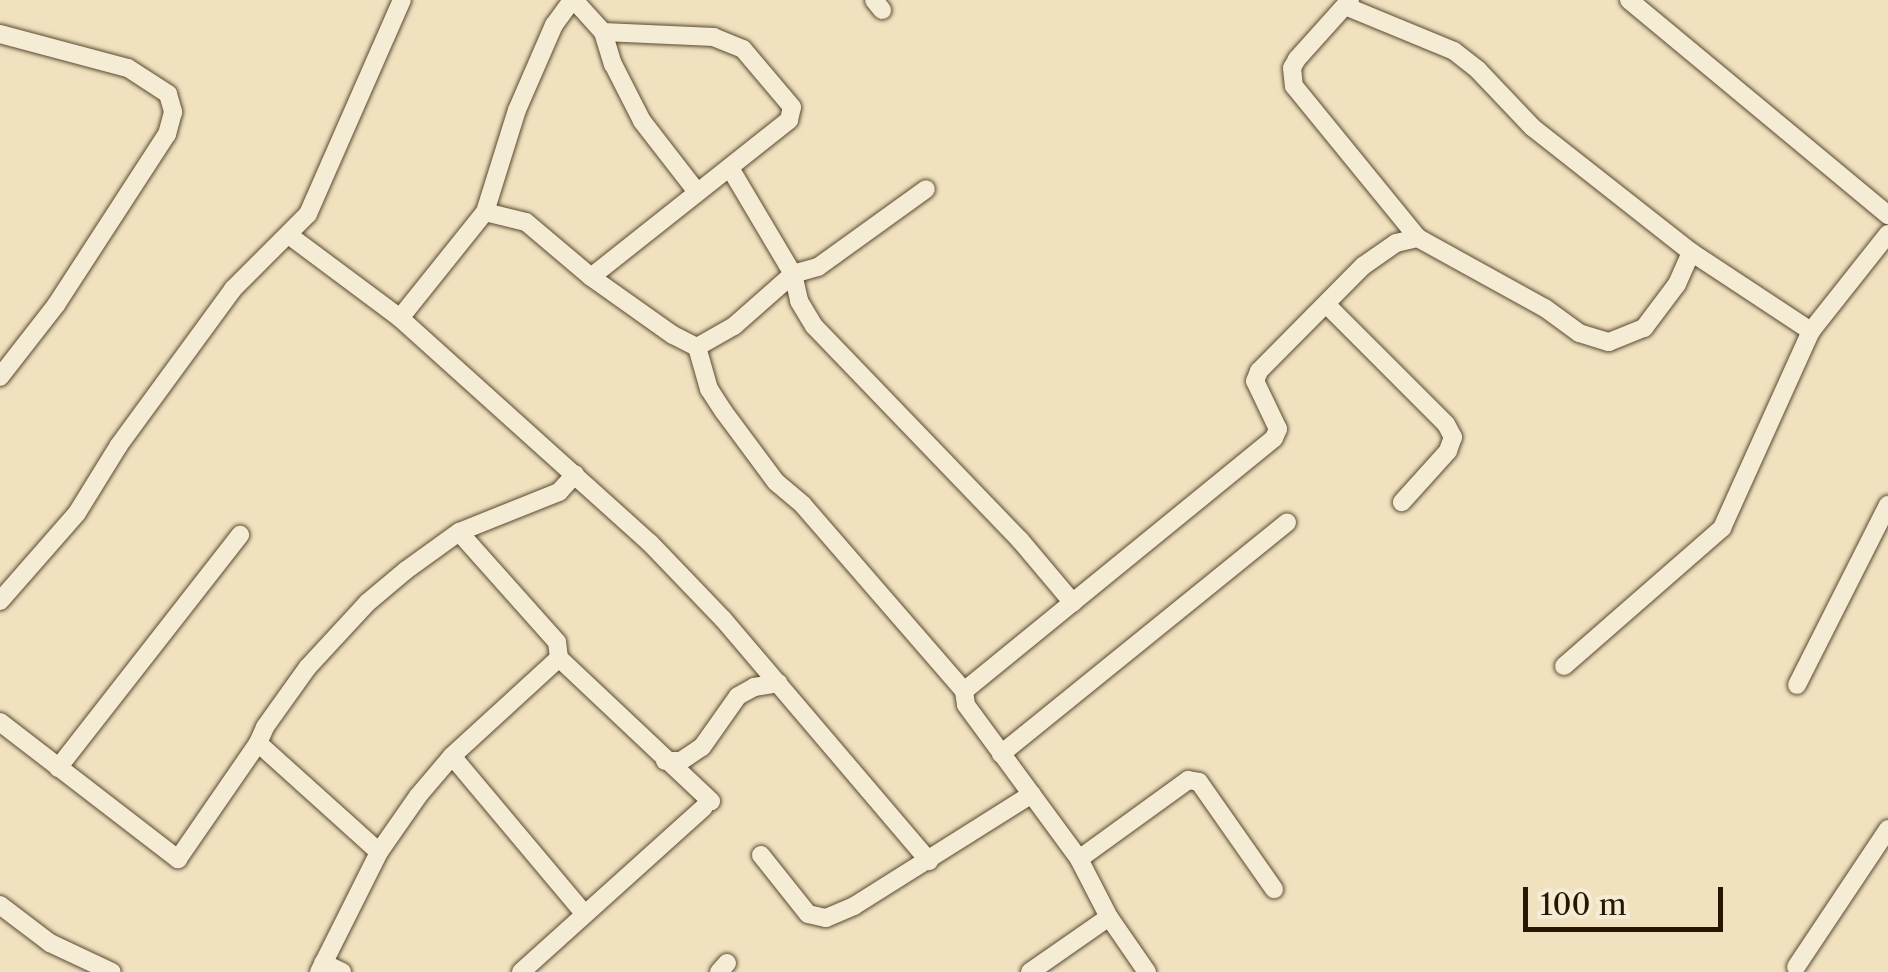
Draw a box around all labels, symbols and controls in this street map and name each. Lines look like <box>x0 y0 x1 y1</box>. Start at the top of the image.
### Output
scale bar <box>1528 867 1728 929</box>
text: 100 m <box>1540 886 1627 923</box>

